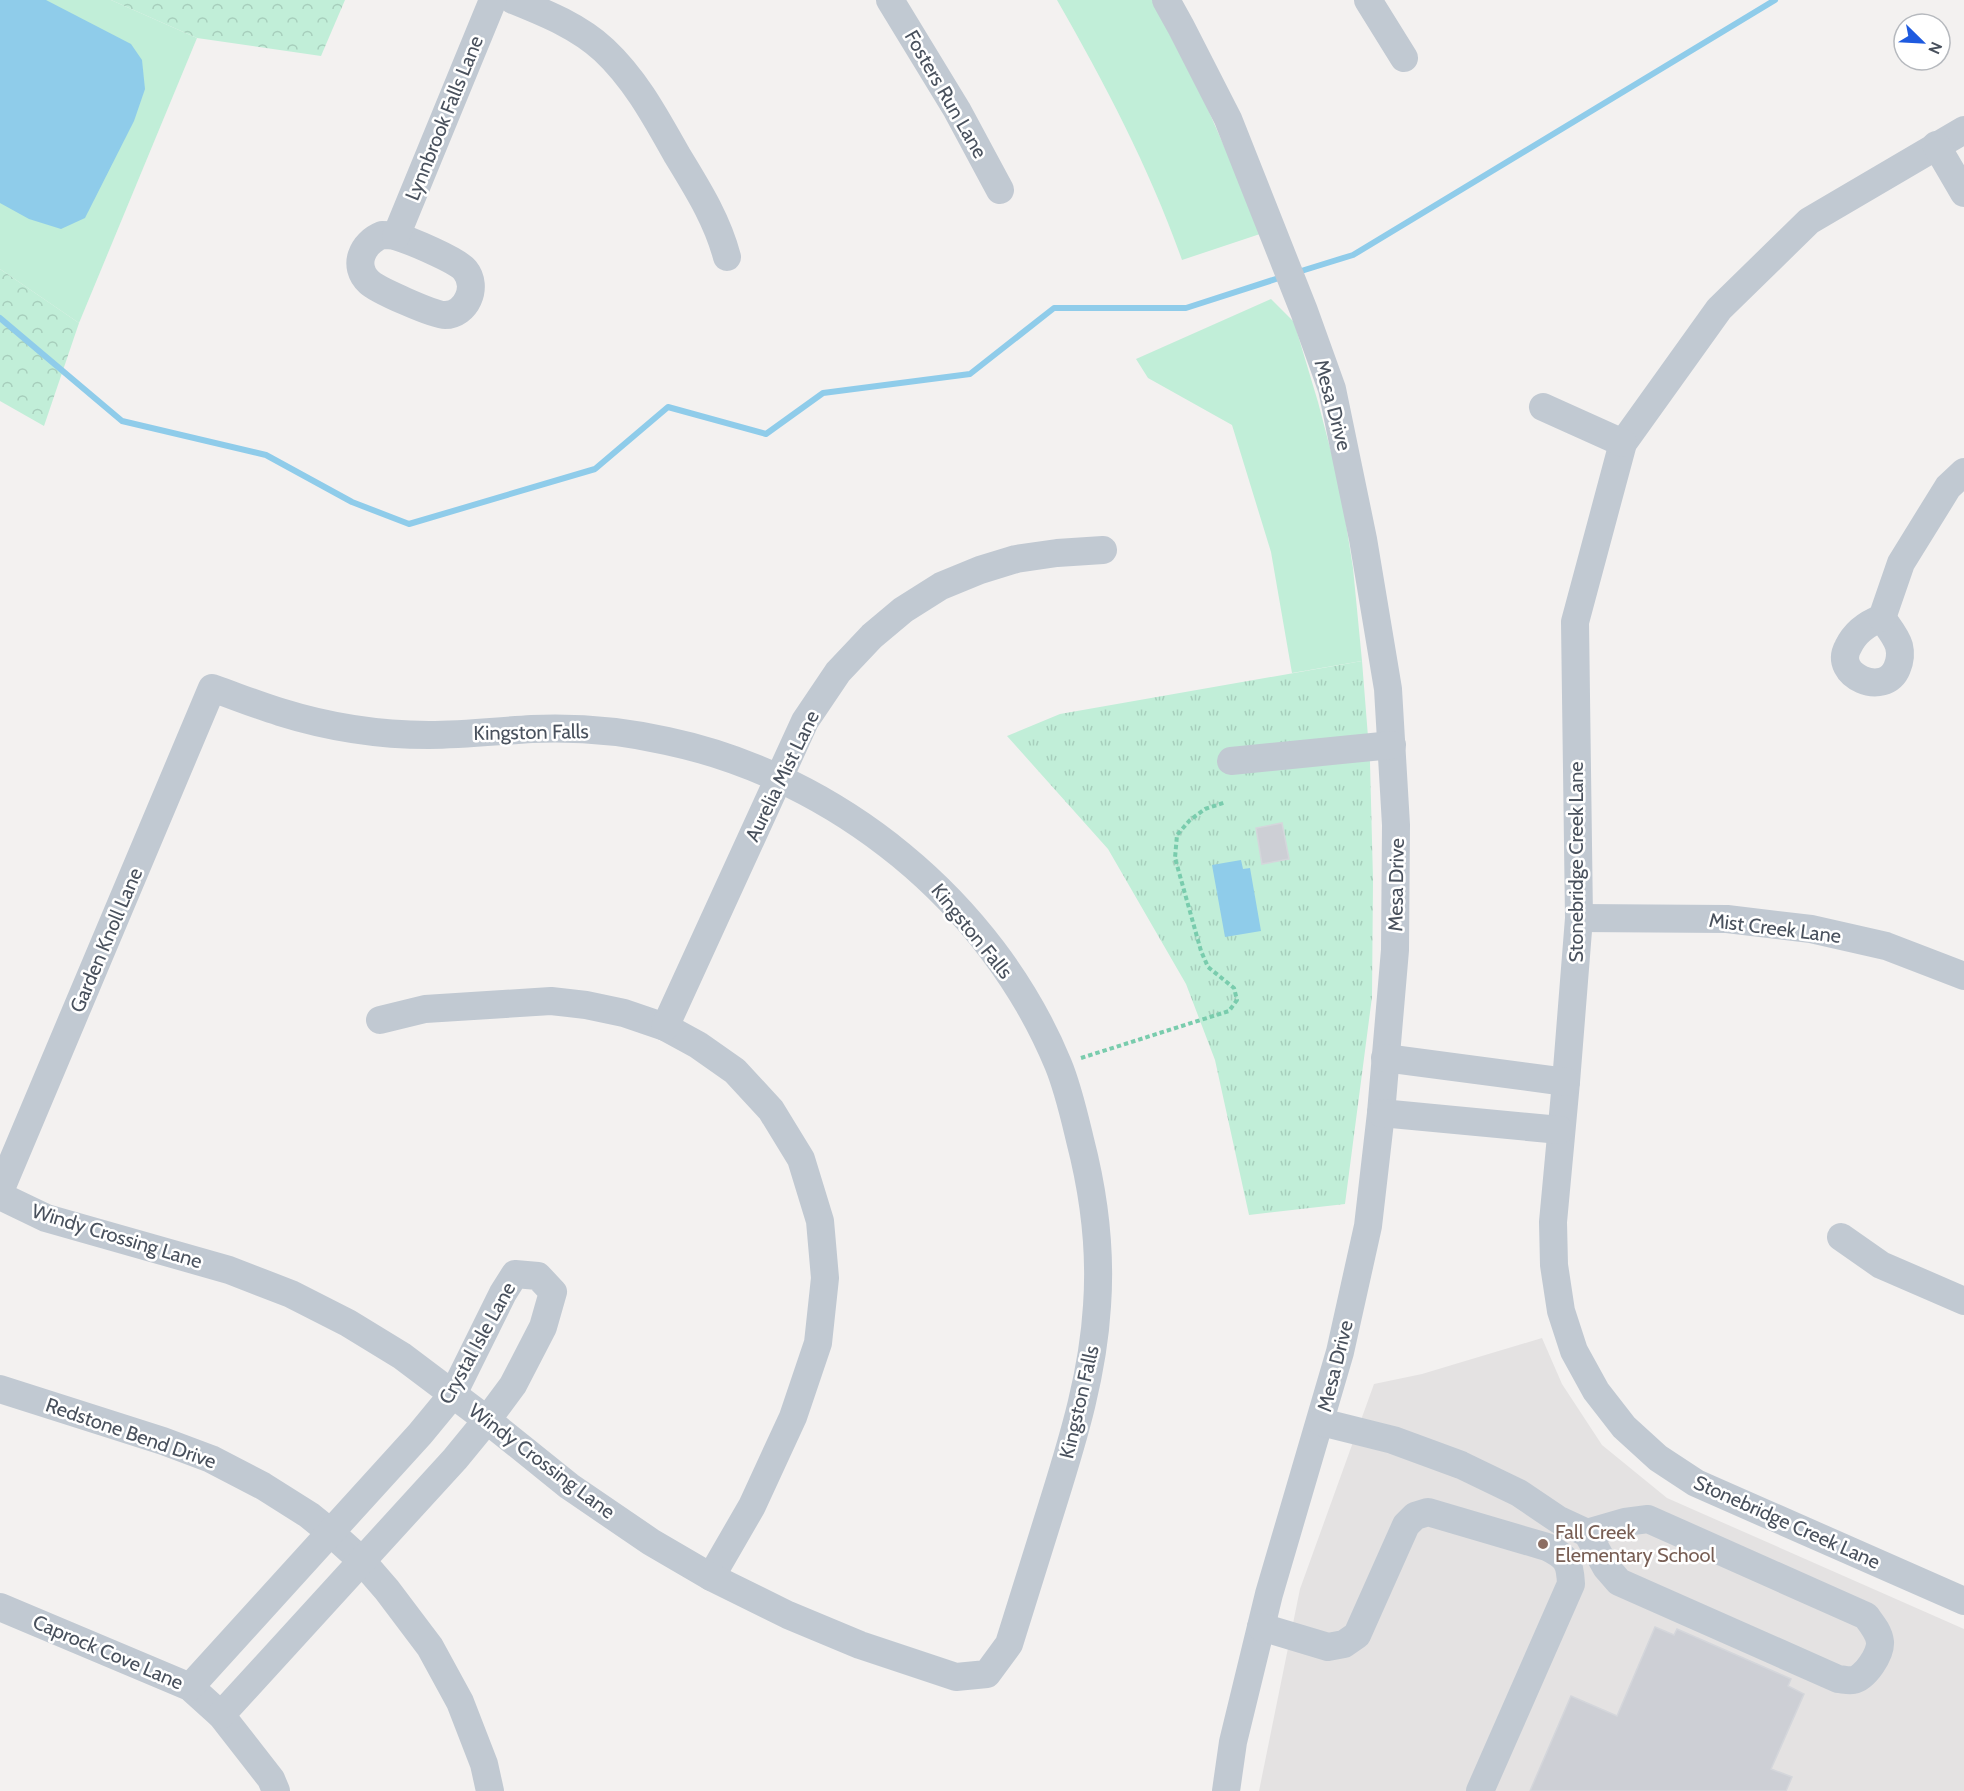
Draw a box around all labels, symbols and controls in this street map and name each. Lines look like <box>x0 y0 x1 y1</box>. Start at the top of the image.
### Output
north arrow <box>1892 12 1952 72</box>
street label: Fosters Run Lane <box>900 26 992 162</box>
street label: Lynnbrook Falls Lane <box>400 32 488 204</box>
text: N <box>1924 39 1946 57</box>
street label: Mesa Drive <box>1309 357 1357 453</box>
street label: Aurelia Mist Lane <box>740 707 824 845</box>
street label: Kingston Falls <box>473 719 589 745</box>
street label: Stonebridge Creek Lane <box>1564 761 1588 963</box>
street label: Mesa Drive <box>1383 838 1409 932</box>
street label: Garden Knoll Lane <box>65 864 147 1016</box>
street label: Kingston Falls <box>926 879 1018 983</box>
street label: Mist Creek Lane <box>1708 908 1842 948</box>
street label: Windy Crossing Lane <box>29 1199 205 1273</box>
street label: Crystal Isle Lane <box>434 1278 520 1408</box>
street label: Mesa Drive <box>1312 1318 1358 1414</box>
street label: Kingston Falls <box>1054 1343 1104 1461</box>
street label: Redstone Bend Drive <box>43 1393 219 1473</box>
street label: Windy Crossing Lane <box>464 1398 620 1524</box>
street label: Stonebridge Creek Lane <box>1690 1470 1884 1574</box>
place label: Fall Creek Elementary School <box>1555 1520 1716 1567</box>
marker: Fall Creek Elementary School <box>1536 1537 1550 1551</box>
street label: Caprock Cove Lane <box>29 1610 187 1694</box>

